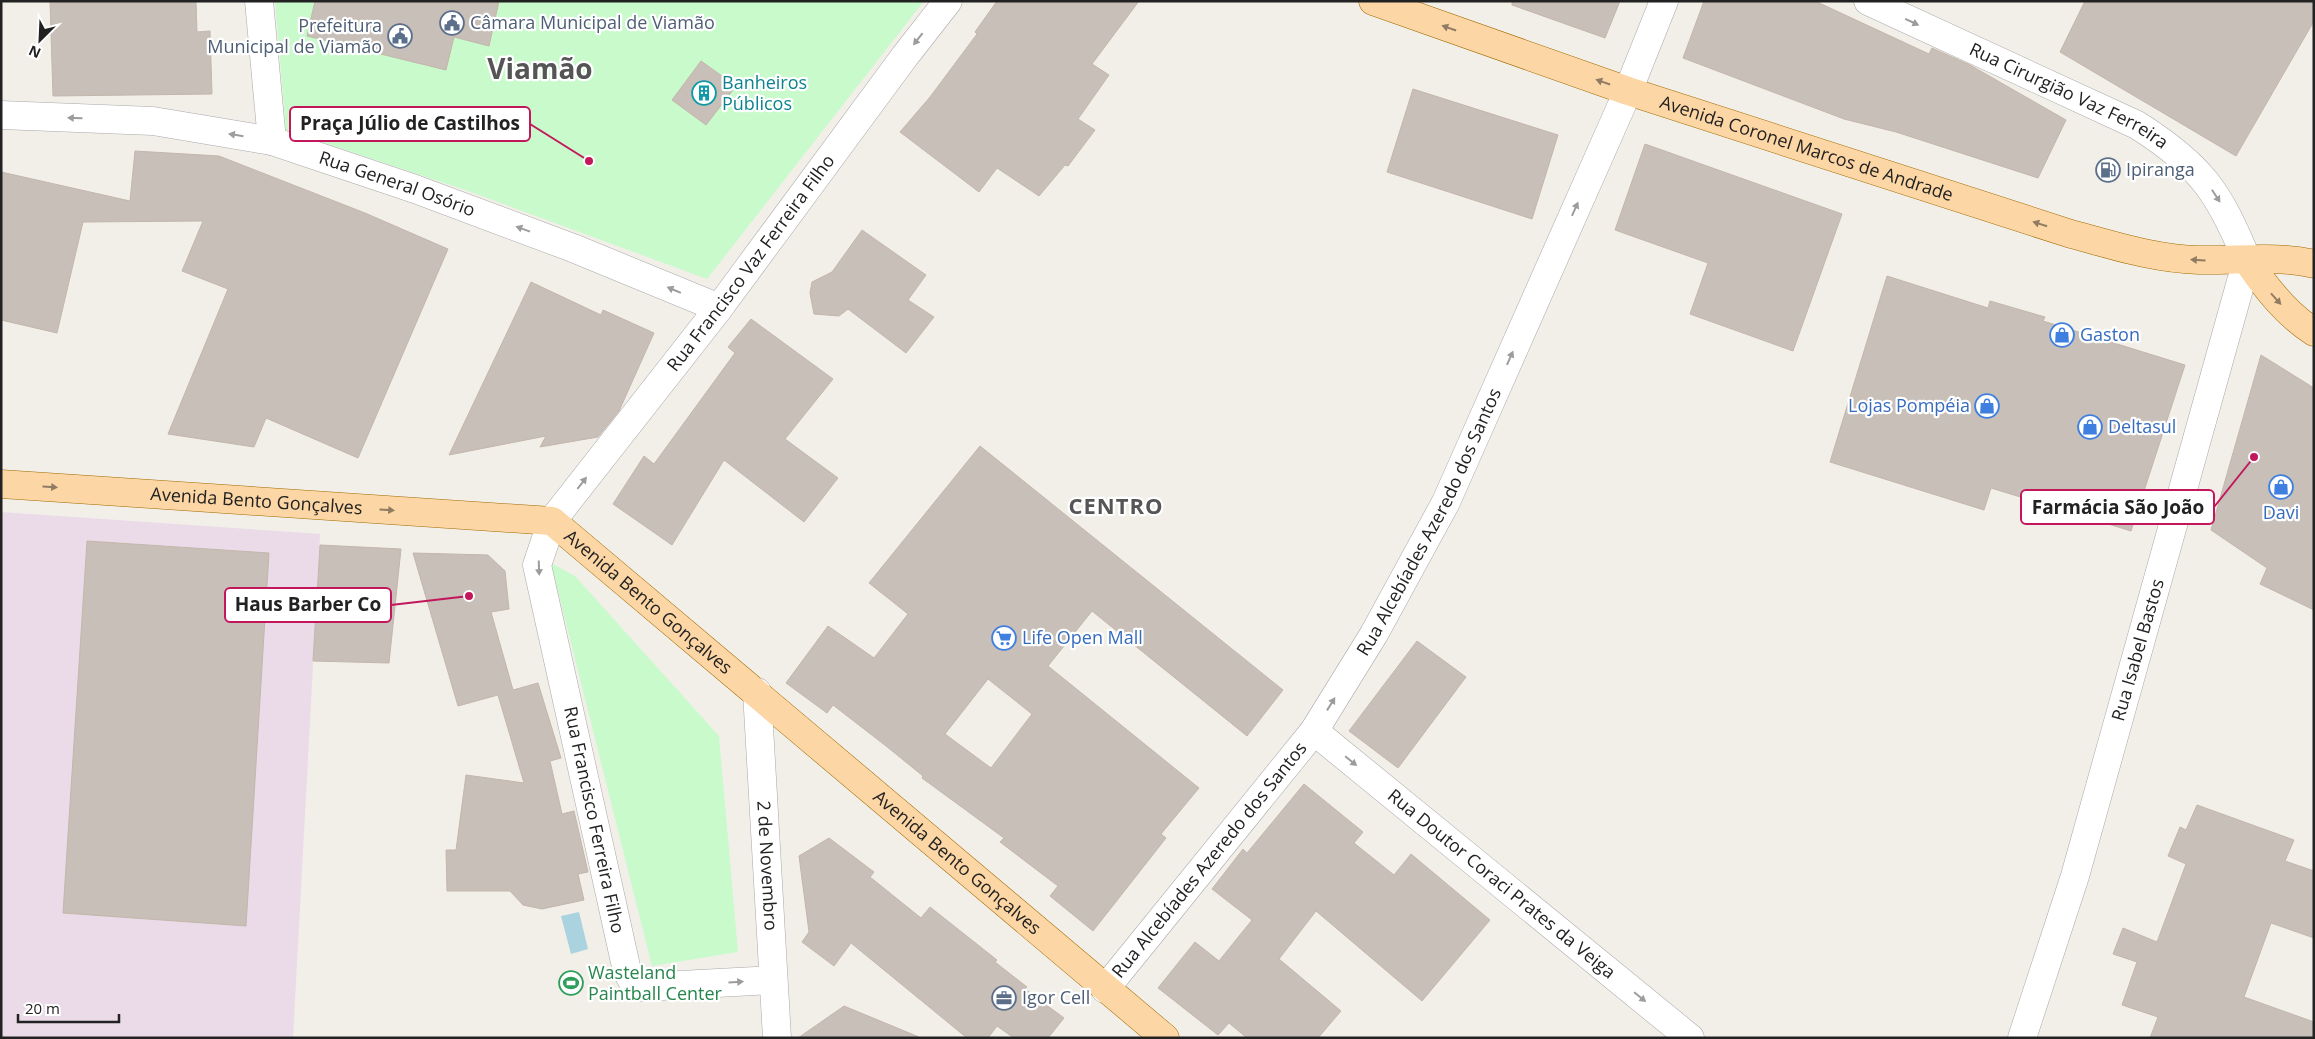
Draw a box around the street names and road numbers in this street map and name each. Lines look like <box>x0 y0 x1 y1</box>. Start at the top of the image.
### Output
street label: Rua Cirurgião Vaz Ferreira <box>1966 36 2174 154</box>
street label: Avenida Coronel Marcos de Andrade <box>1657 89 1956 206</box>
street label: Rua General Osório <box>316 145 479 221</box>
street label: Rua Francisco Vaz Ferreira Filho <box>661 149 839 376</box>
street label: Rua Alcebíades Azeredo dos Santos <box>1350 384 1506 660</box>
street label: Avenida Bento Gonçalves <box>150 481 363 519</box>
street label: Avenida Bento Gonçalves <box>560 524 738 679</box>
street label: Rua Isabel Bastos <box>2105 576 2169 724</box>
street label: Rua Francisco Ferreira Filho <box>559 704 631 935</box>
street label: Rua Alcebíades Azeredo dos Santos <box>1106 736 1312 982</box>
street label: Rua Doutor Coraci Prates da Veiga <box>1383 783 1621 983</box>
street label: Avenida Bento Gonçalves <box>869 784 1047 939</box>
street label: 2 de Novembro <box>752 800 784 931</box>

